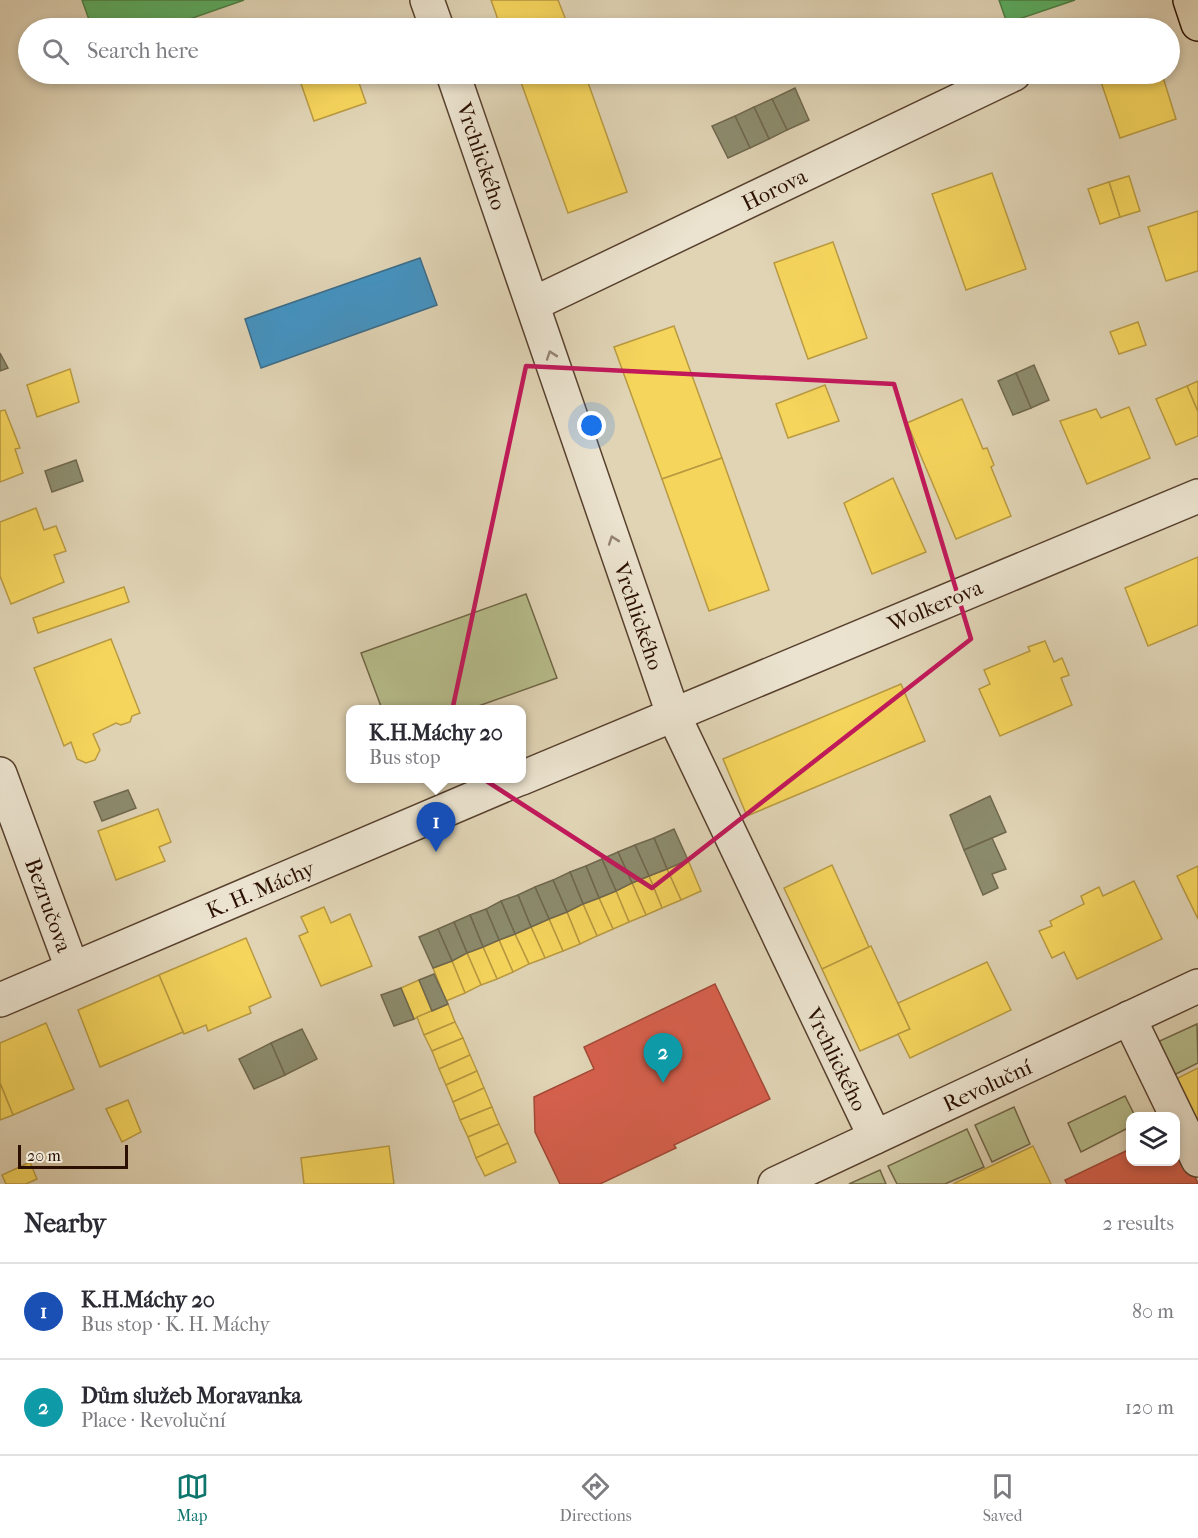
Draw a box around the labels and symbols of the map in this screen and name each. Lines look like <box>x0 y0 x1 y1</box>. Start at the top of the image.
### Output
street label: Vrchlického <box>450 98 512 213</box>
street label: Horova <box>738 163 812 217</box>
one-way arrow <box>545 350 558 361</box>
your location <box>577 411 606 440</box>
one-way arrow <box>608 535 621 546</box>
street label: Vrchlického <box>607 558 669 673</box>
street label: Wolkerova <box>883 574 987 638</box>
pin: 1 <box>416 802 456 852</box>
street label: Bezručova <box>19 855 77 957</box>
street label: K. H. Máchy <box>202 855 320 924</box>
street label: Vrchlického <box>799 1003 872 1115</box>
pin: 2 <box>644 1034 682 1083</box>
street label: Revoluční <box>939 1054 1036 1118</box>
scale bar <box>18 1142 128 1170</box>

